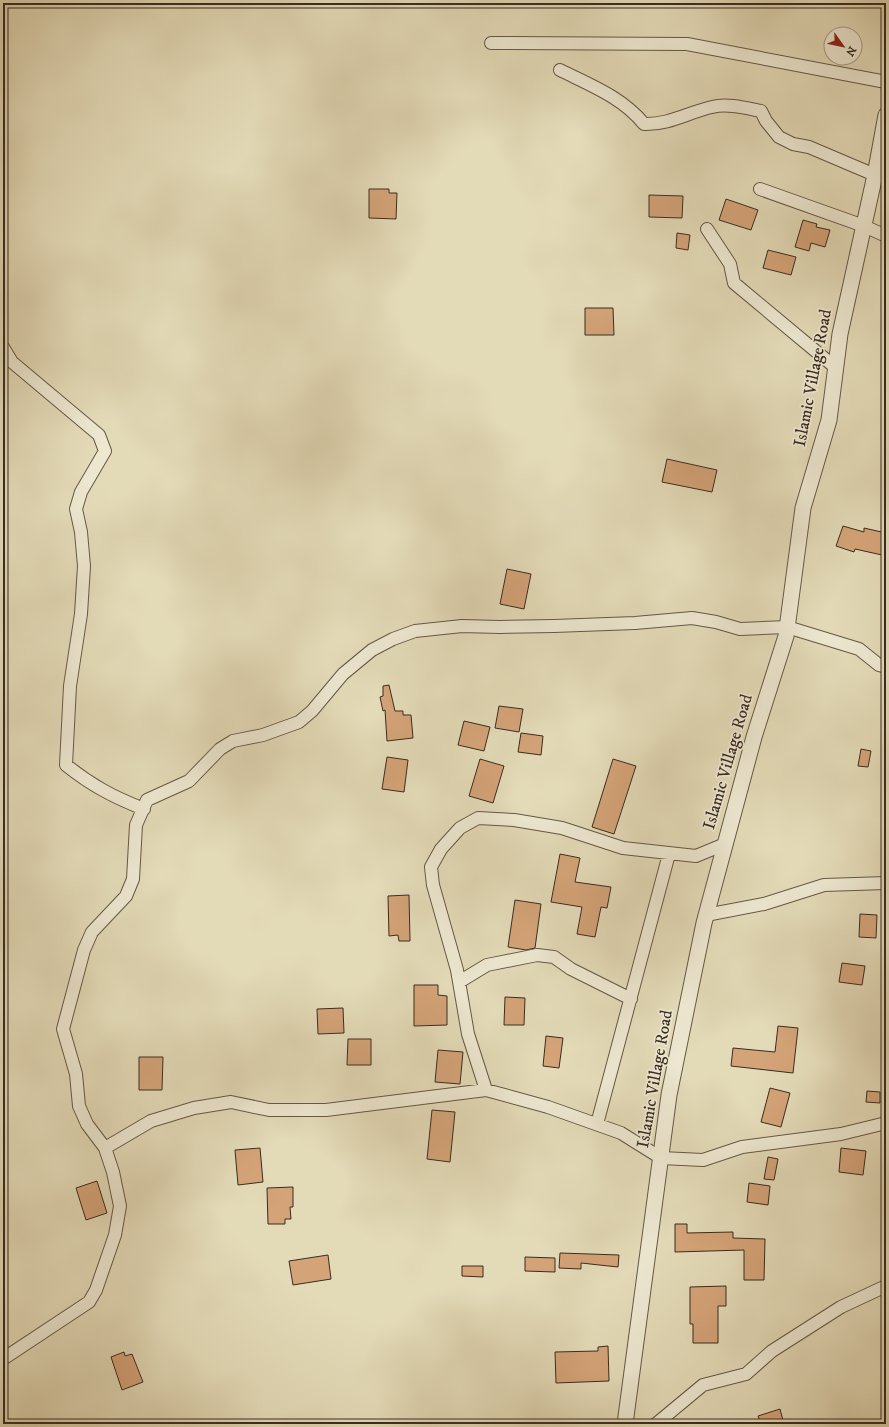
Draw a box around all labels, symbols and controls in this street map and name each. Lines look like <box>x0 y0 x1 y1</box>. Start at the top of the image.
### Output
north arrow <box>823 26 863 66</box>
text: N <box>842 43 859 59</box>
street label: Islamic Village Road <box>789 307 837 449</box>
street label: Islamic Village Road <box>698 691 758 832</box>
street label: Islamic Village Road <box>632 1008 678 1150</box>

